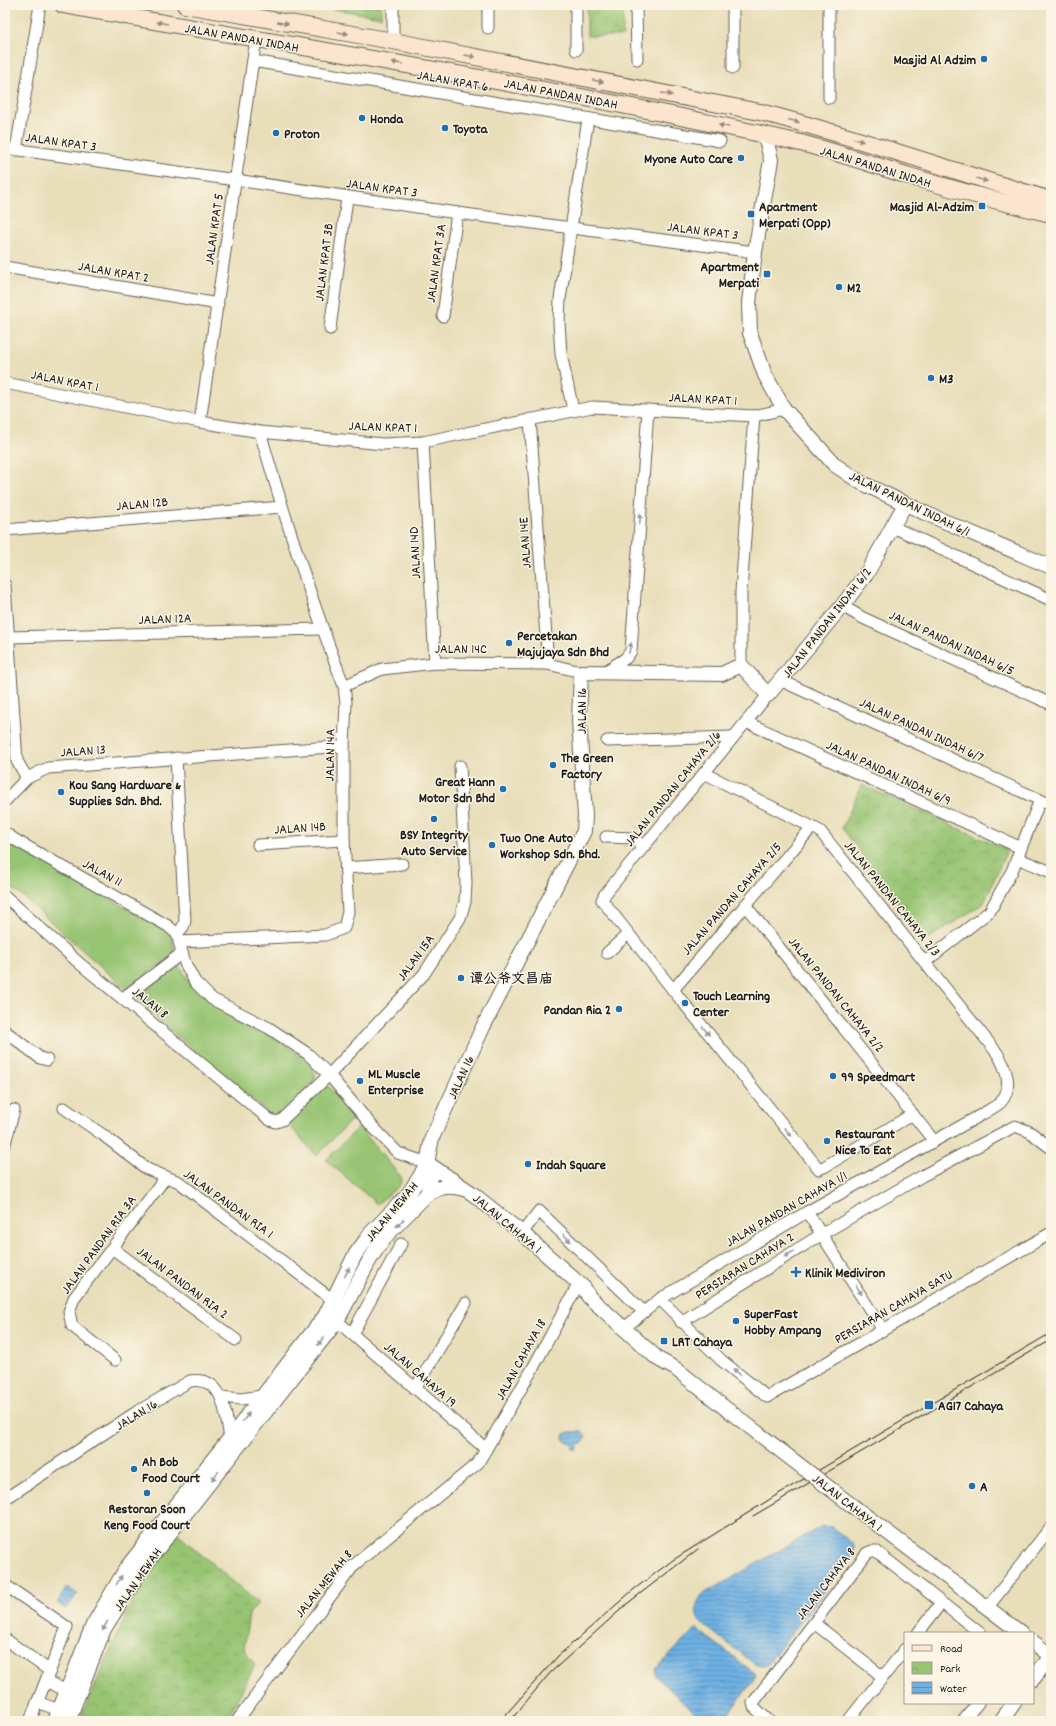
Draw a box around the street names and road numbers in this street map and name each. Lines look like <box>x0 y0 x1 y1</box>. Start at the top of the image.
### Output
street label: JALAN PANDAN INDAH <box>183 19 300 59</box>
street label: JALAN KPAT 6 <box>415 66 490 98</box>
street label: JALAN PANDAN INDAH <box>502 74 619 116</box>
street label: JALAN KPAT 3 <box>24 128 98 158</box>
street label: JALAN PANDAN INDAH <box>817 141 934 194</box>
street label: JALAN KPAT 3 <box>345 174 419 204</box>
street label: JALAN KPAT 5 <box>200 192 230 266</box>
street label: JALAN KPAT 3 <box>666 218 740 246</box>
street label: JALAN KPAT 3B <box>310 222 340 302</box>
street label: JALAN KPAT 3A <box>422 222 452 304</box>
street label: JALAN KPAT 2 <box>77 257 151 289</box>
street label: JALAN KPAT 1 <box>29 366 100 398</box>
street label: JALAN KPAT 1 <box>668 388 738 412</box>
street label: JALAN KPAT 1 <box>348 417 418 439</box>
street label: JALAN PANDAN INDAH 6/1 <box>845 467 973 543</box>
street label: JALAN 12B <box>115 493 169 517</box>
street label: JALAN 14E <box>514 516 538 569</box>
street label: JALAN 14D <box>405 526 427 580</box>
street label: JALAN PANDAN INDAH 6/2 <box>778 564 877 683</box>
street label: JALAN PANDAN INDAH 6/5 <box>885 606 1017 682</box>
street label: JALAN 12A <box>138 609 192 631</box>
street label: JALAN 14C <box>435 640 487 660</box>
street label: JALAN 16 <box>573 688 593 734</box>
street label: JALAN PANDAN INDAH 6/7 <box>856 693 986 768</box>
street label: JALAN PANDAN CAHAYA 2/6 <box>620 727 727 852</box>
street label: JALAN 14A <box>321 728 341 782</box>
street label: JALAN PANDAN INDAH 6/9 <box>822 736 954 812</box>
street label: JALAN 13 <box>60 740 107 764</box>
street label: JALAN 14B <box>274 817 327 841</box>
street label: JALAN PANDAN CAHAYA 2/3 <box>838 837 944 961</box>
street label: JALAN PANDAN CAHAYA 2/5 <box>678 838 787 960</box>
street label: JALAN 11 <box>79 855 125 893</box>
street label: JALAN 15A <box>393 930 441 986</box>
street label: JALAN PANDAN CAHAYA 2/2 <box>782 933 888 1057</box>
street label: JALAN 8 <box>127 983 173 1025</box>
street label: JALAN 16 <box>443 1053 480 1103</box>
street label: JALAN PANDAN RIA 1 <box>179 1165 277 1244</box>
street label: JALAN PANDAN CAHAYA 1/1 <box>722 1167 852 1253</box>
street label: JALAN MEWAH <box>361 1178 424 1247</box>
street label: JALAN CAHAYA 1 <box>468 1190 546 1259</box>
street label: JALAN PANDAN RIA 3A <box>57 1191 143 1299</box>
street label: PERSIARAN CAHAYA 2 <box>692 1228 799 1305</box>
street label: JALAN PANDAN RIA 2 <box>132 1242 232 1325</box>
street label: PERSIARAN CAHAYA SATU <box>831 1266 957 1350</box>
street label: JALAN CAHAYA 18 <box>491 1315 553 1404</box>
street label: JALAN CAHAYA 19 <box>379 1338 461 1413</box>
street label: JALAN 16 <box>112 1395 162 1436</box>
street label: JALAN CAHAYA 1 <box>807 1470 886 1538</box>
street label: JALAN CAHAYA 8 <box>792 1543 862 1625</box>
street label: JALAN MEWAH <box>109 1544 168 1616</box>
street label: JALAN MEWAH 8 <box>291 1546 359 1623</box>

